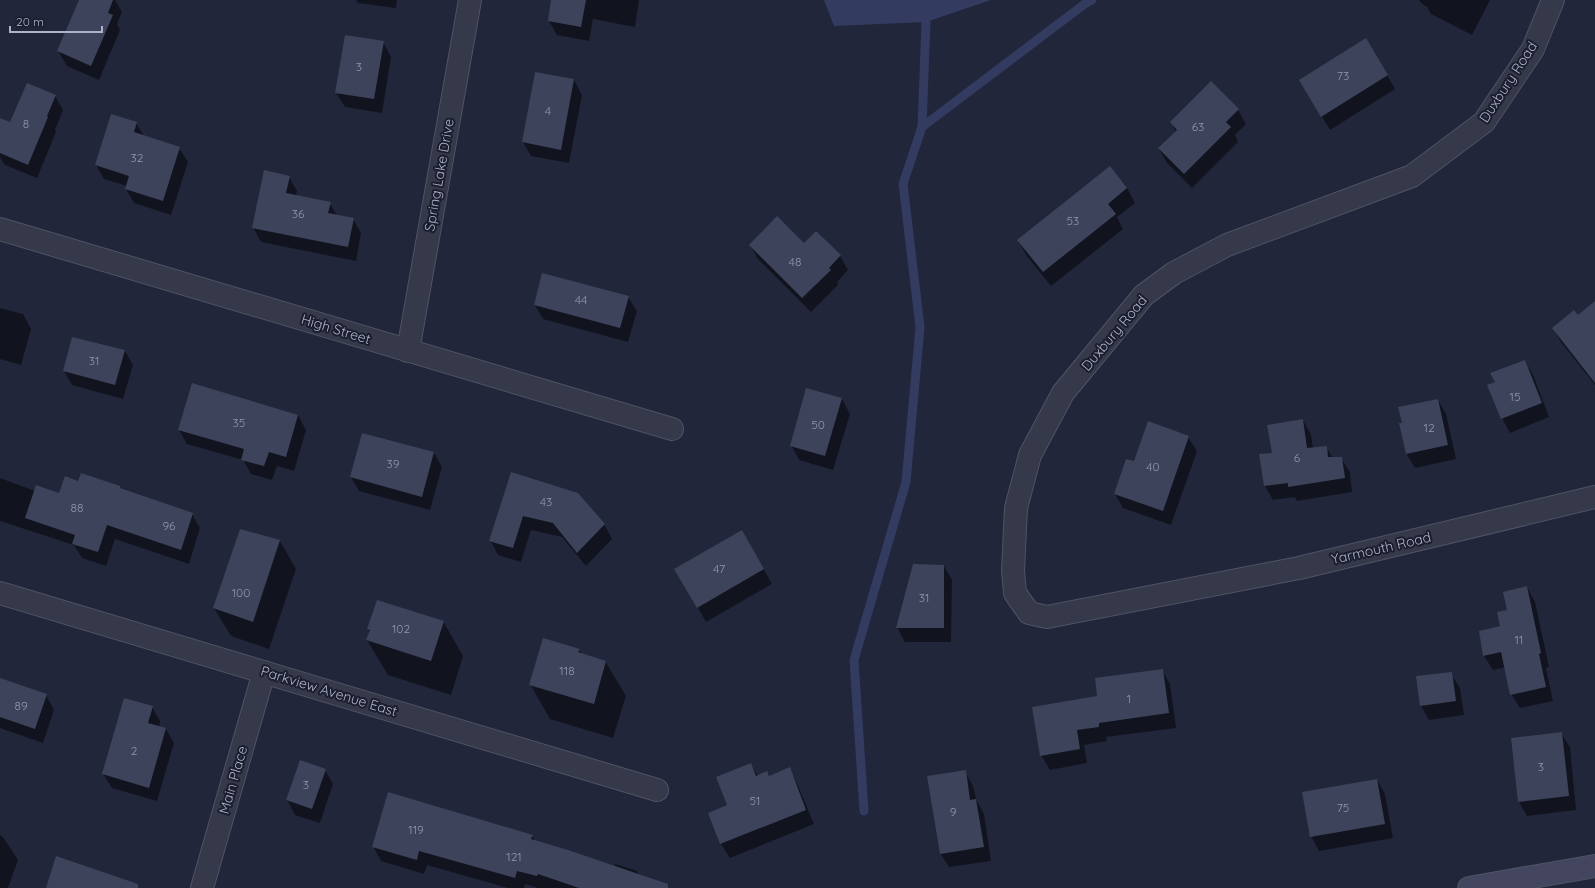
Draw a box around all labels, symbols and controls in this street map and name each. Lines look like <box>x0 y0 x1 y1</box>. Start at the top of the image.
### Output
scale bar <box>10 8 102 34</box>
text: 20 m <box>16 14 44 29</box>
street label: Duxbury Road <box>1475 38 1541 126</box>
house number: 3 <box>356 59 362 74</box>
house number: 73 <box>1337 68 1349 83</box>
house number: 4 <box>545 103 551 118</box>
house number: 8 <box>23 116 29 131</box>
street label: Spring Lake Drive <box>420 117 458 233</box>
house number: 63 <box>1192 119 1204 134</box>
house number: 32 <box>131 150 144 165</box>
house number: 36 <box>292 206 305 221</box>
house number: 53 <box>1067 213 1079 228</box>
house number: 48 <box>789 254 801 269</box>
house number: 44 <box>575 292 587 307</box>
street label: Duxbury Road <box>1077 292 1151 374</box>
street label: High Street <box>299 310 373 348</box>
house number: 31 <box>89 353 99 368</box>
house number: 15 <box>1510 389 1520 404</box>
house number: 35 <box>233 415 245 430</box>
house number: 50 <box>811 417 825 432</box>
house number: 12 <box>1423 420 1435 435</box>
house number: 6 <box>1294 450 1301 465</box>
house number: 39 <box>387 456 400 471</box>
house number: 40 <box>1146 459 1160 474</box>
house number: 43 <box>540 494 552 509</box>
house number: 88 <box>71 500 83 515</box>
house number: 96 <box>162 518 176 533</box>
street label: Yarmouth Road <box>1329 528 1433 568</box>
house number: 47 <box>713 561 725 576</box>
house number: 100 <box>232 585 250 600</box>
house number: 31 <box>919 590 929 605</box>
house number: 102 <box>392 621 410 636</box>
house number: 11 <box>1515 632 1523 647</box>
street label: Parkview Avenue East <box>259 662 400 720</box>
house number: 118 <box>559 663 575 678</box>
house number: 1 <box>1127 691 1131 706</box>
house number: 89 <box>14 698 28 713</box>
house number: 2 <box>131 743 138 758</box>
street label: Main Place <box>215 744 251 816</box>
house number: 3 <box>1538 759 1544 774</box>
house number: 3 <box>303 777 309 792</box>
house number: 51 <box>750 793 760 808</box>
house number: 75 <box>1337 800 1349 815</box>
house number: 9 <box>950 804 957 819</box>
house number: 119 <box>408 822 424 837</box>
house number: 121 <box>506 849 522 864</box>

